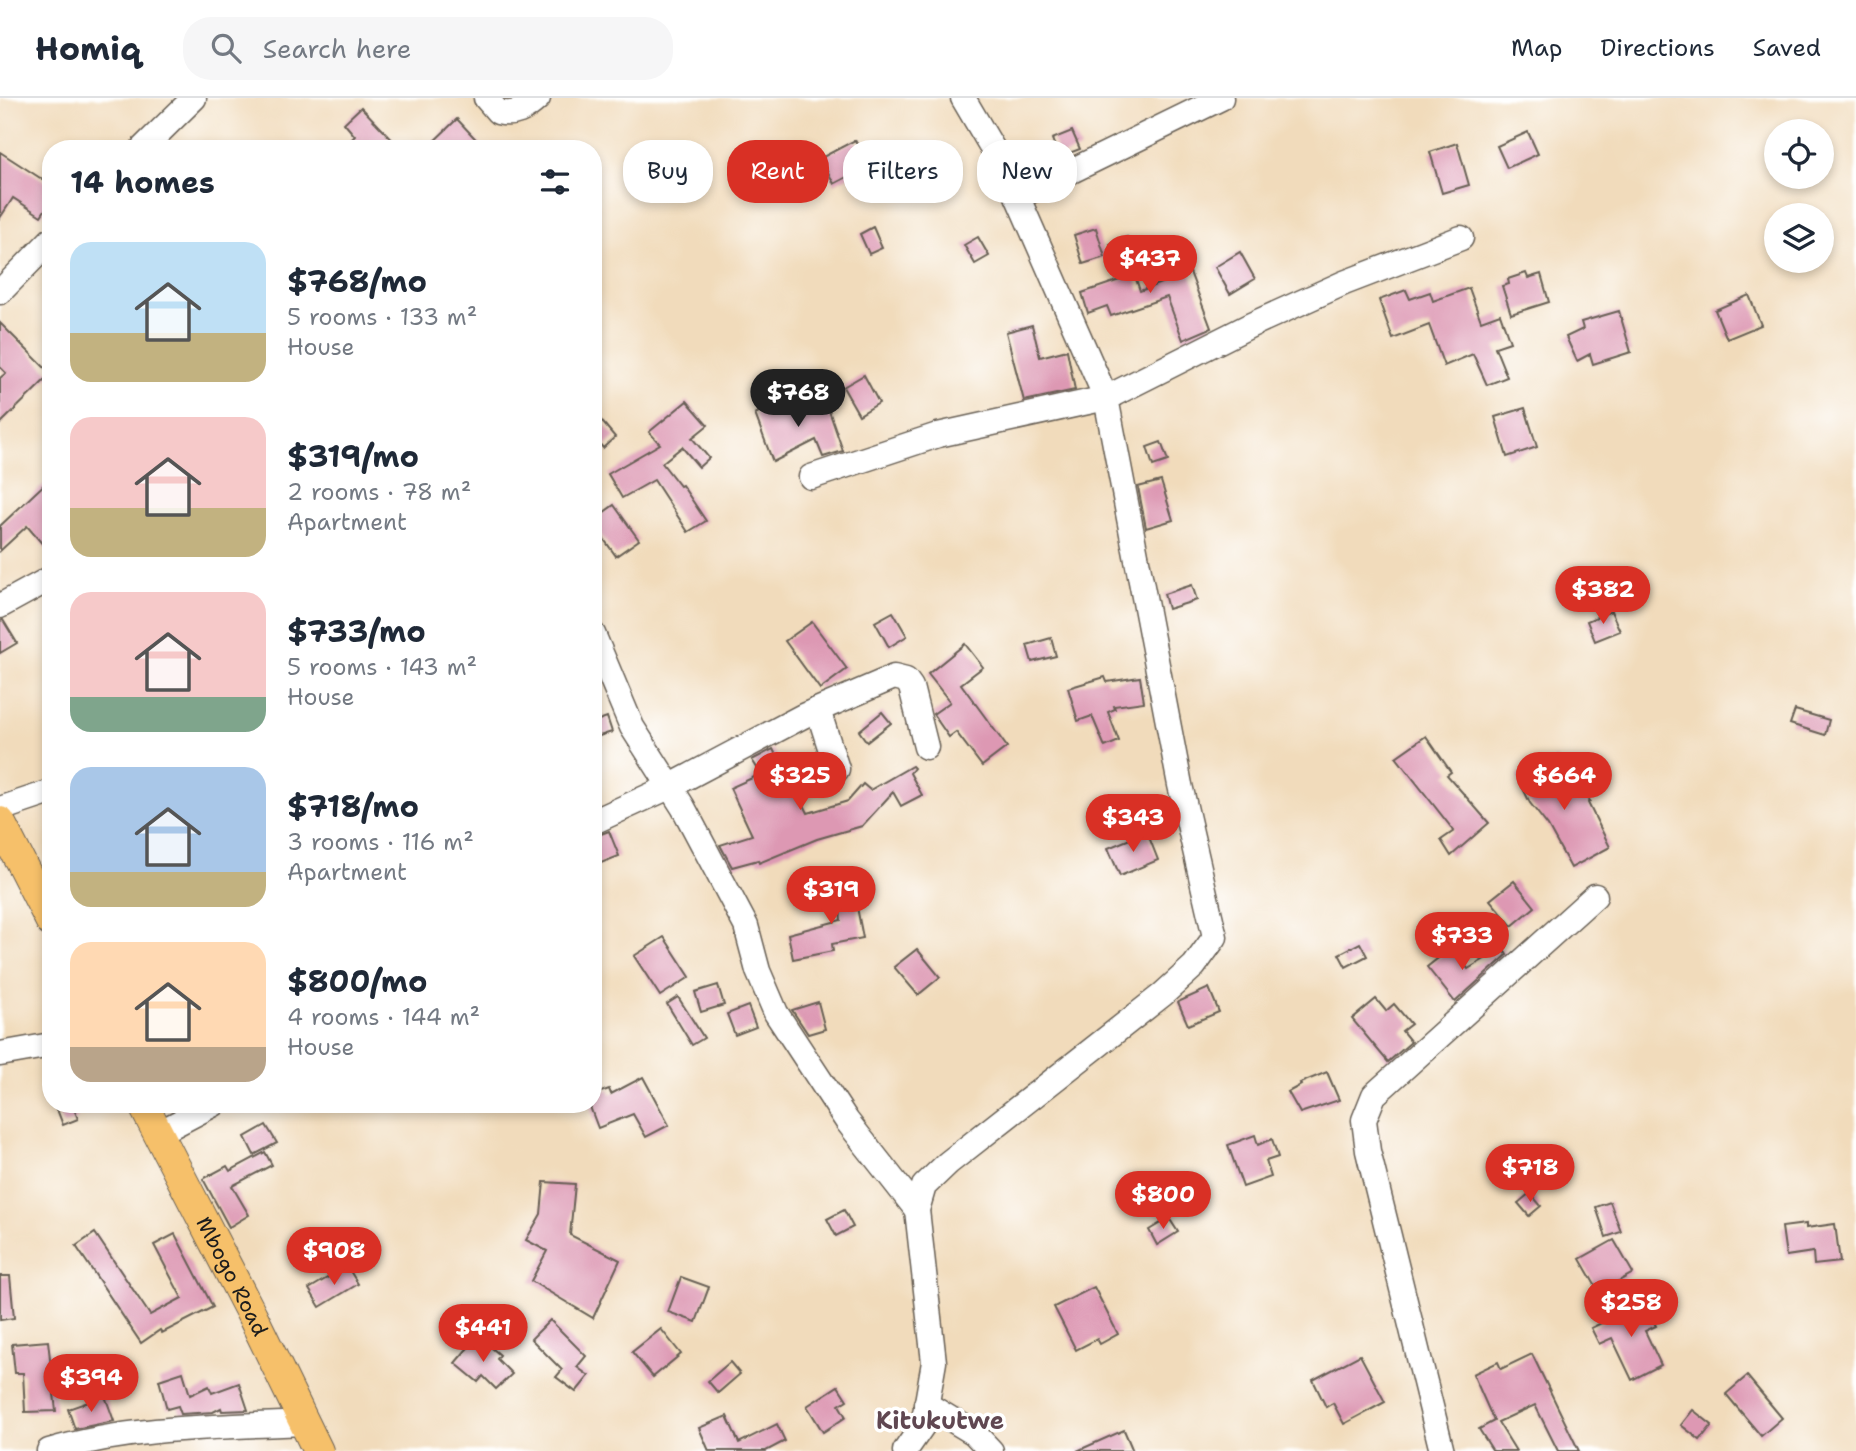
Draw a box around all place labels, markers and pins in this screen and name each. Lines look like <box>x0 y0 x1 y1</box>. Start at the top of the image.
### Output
pin: $437 <box>1109 236 1191 295</box>
pin: $768 <box>757 370 839 429</box>
pin: $382 <box>1562 566 1644 626</box>
pin: $325 <box>759 752 841 812</box>
pin: $664 <box>1523 752 1605 812</box>
pin: $343 <box>1092 794 1174 854</box>
pin: $319 <box>790 866 872 926</box>
pin: $733 <box>1421 912 1503 972</box>
pin: $718 <box>1489 1144 1571 1204</box>
pin: $800 <box>1122 1172 1204 1231</box>
pin: $908 <box>293 1228 375 1287</box>
pin: $258 <box>1590 1280 1672 1339</box>
pin: $441 <box>442 1304 524 1364</box>
pin: $394 <box>50 1354 132 1414</box>

